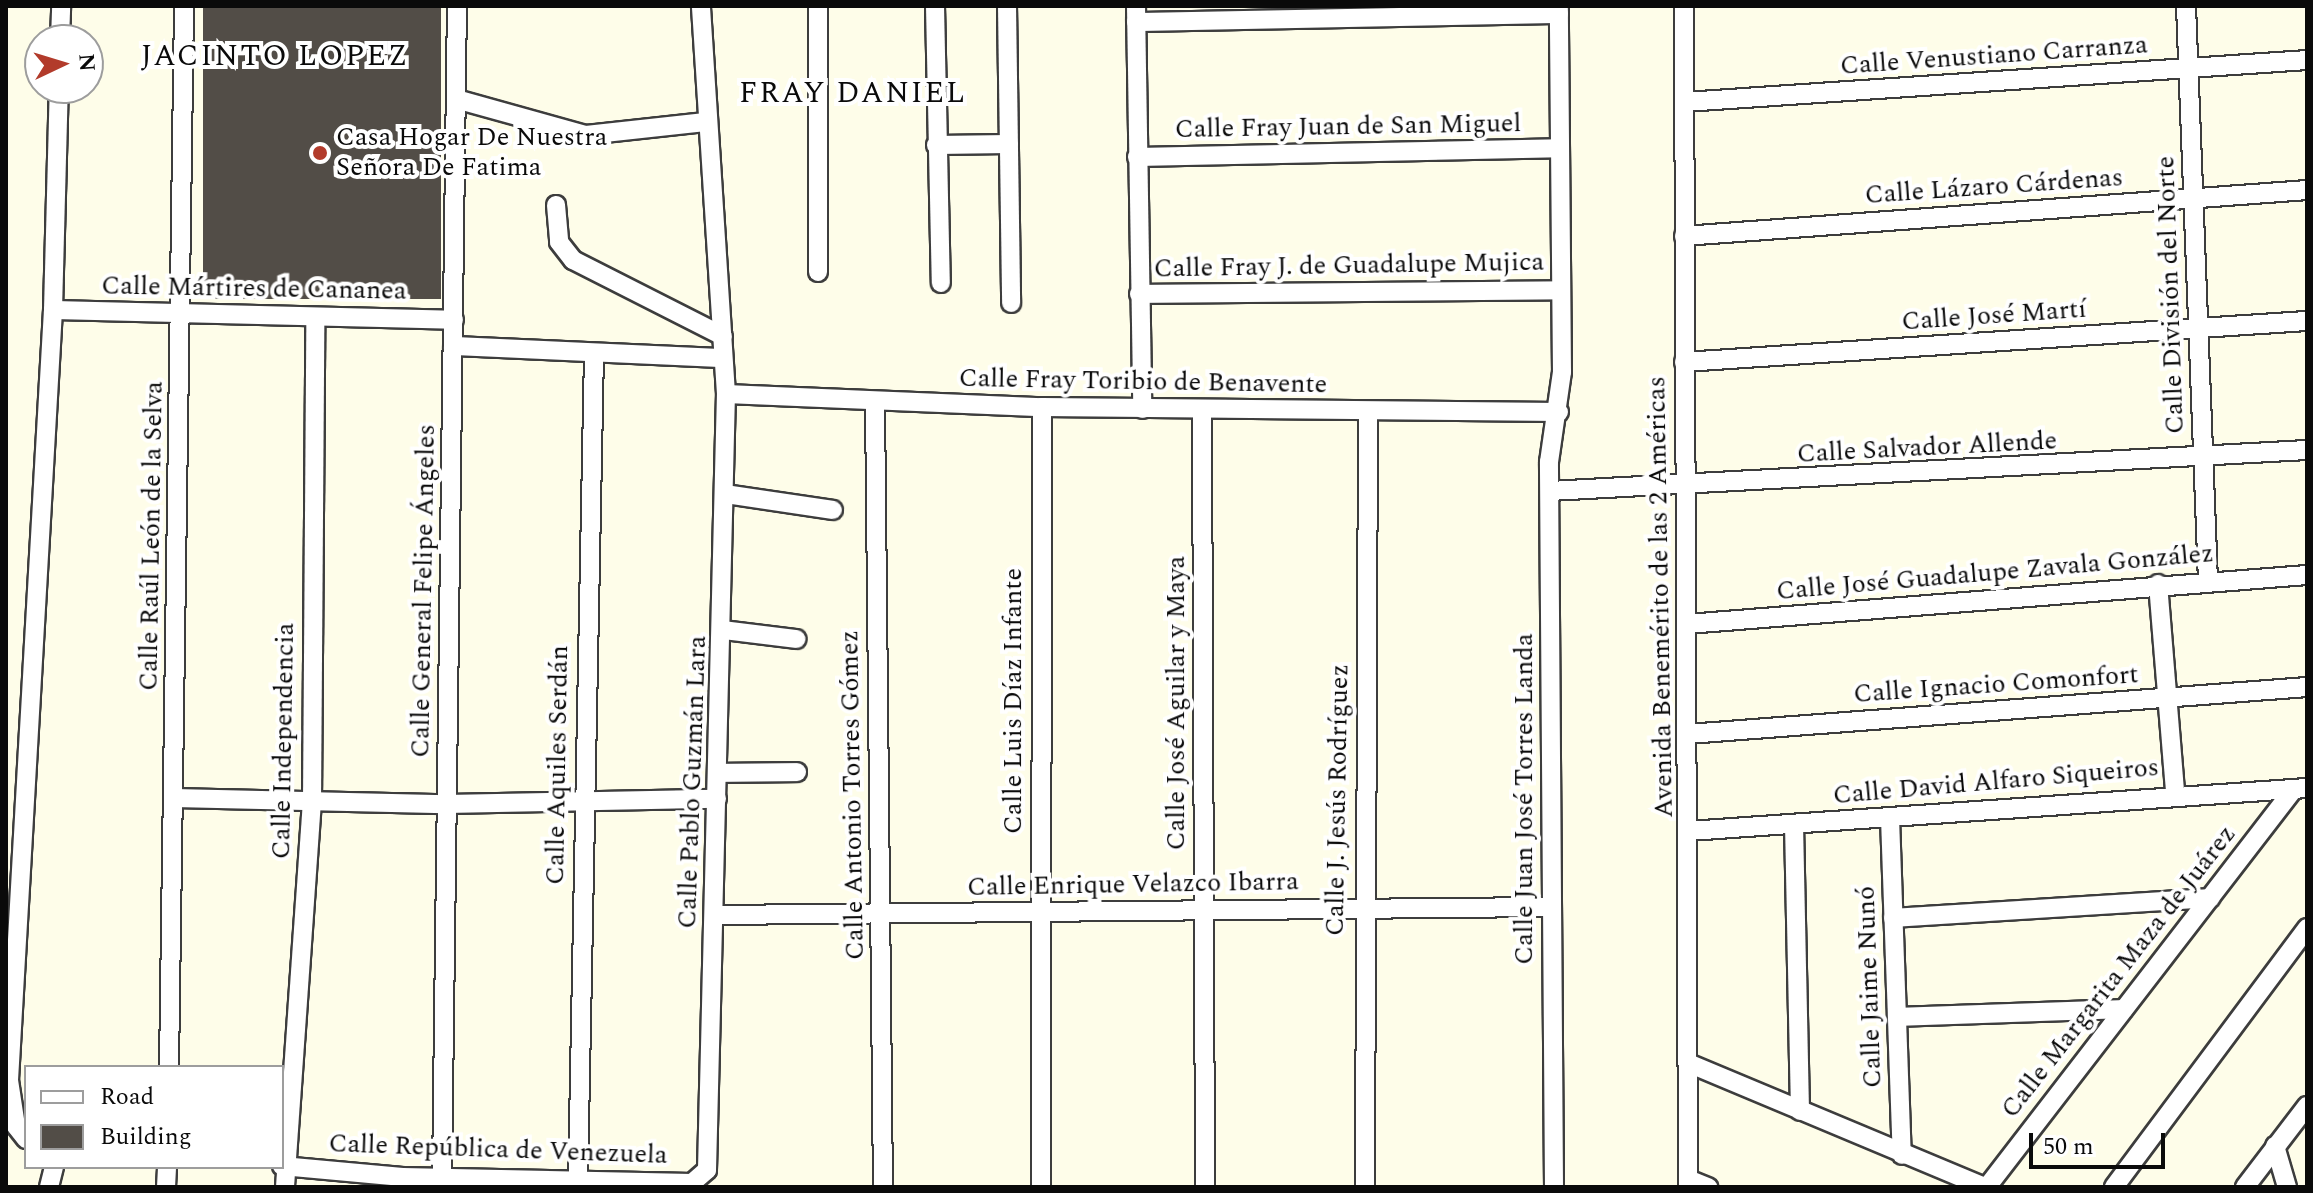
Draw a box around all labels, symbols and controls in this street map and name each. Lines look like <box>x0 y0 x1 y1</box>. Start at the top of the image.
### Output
north arrow <box>24 24 104 104</box>
street label: Calle Venustiano Carranza <box>1839 30 2149 82</box>
district label: JACINTO LOPEZ <box>141 38 409 74</box>
text: N <box>69 52 104 73</box>
district label: FRAY DANIEL <box>739 75 967 111</box>
street label: Calle Fray Juan de San Miguel <box>1175 108 1521 146</box>
place label: Casa Hogar De Nuestra Señora De Fatima <box>336 122 608 184</box>
marker: Casa Hogar De Nuestra Señora De Fatima <box>311 144 329 162</box>
street label: Calle División del Norte <box>2151 156 2191 434</box>
street label: Calle Lázaro Cárdenas <box>1864 162 2124 212</box>
street label: Calle Fray J. de Guadalupe Mujica <box>1154 247 1544 285</box>
street label: Calle Mártires de Cananea <box>101 271 407 307</box>
street label: Calle José Martí <box>1901 294 2087 338</box>
street label: Calle Fray Toribio de Benavente <box>959 363 1327 401</box>
street label: Avenida Benemérito de las 2 Américas <box>1642 376 1680 818</box>
street label: Calle Raúl León de la Selva <box>134 381 170 691</box>
street label: Calle General Felipe Ángeles <box>405 424 443 758</box>
street label: Calle Salvador Allende <box>1796 426 2058 470</box>
street label: Calle José Guadalupe Zavala González <box>1775 538 2215 608</box>
street label: Calle José Aguilar y Maya <box>1161 556 1193 850</box>
street label: Calle Luis Díaz Infante <box>998 568 1030 834</box>
street label: Calle Independencia <box>266 623 302 859</box>
street label: Calle Antonio Torres Gómez <box>835 630 871 960</box>
street label: Calle Juan José Torres Landa <box>1509 633 1541 965</box>
street label: Calle Pablo Guzmán Lara <box>672 635 714 929</box>
street label: Calle Aquiles Serdán <box>540 645 576 885</box>
street label: Calle Ignacio Comonfort <box>1852 659 2140 711</box>
street label: Calle J. Jesús Rodríguez <box>1320 664 1356 936</box>
street label: Calle David Alfaro Siqueiros <box>1832 752 2160 812</box>
street label: Calle Margarita Maza de Juárez <box>1995 819 2243 1125</box>
street label: Calle Enrique Velazco Ibarra <box>967 867 1299 903</box>
street label: Calle Jaime Nunó <box>1851 886 1889 1088</box>
legend <box>24 1065 284 1169</box>
text: Road <box>100 1079 154 1115</box>
scale bar <box>2033 1117 2169 1167</box>
text: Building <box>100 1119 192 1155</box>
street label: Calle República de Venezuela <box>328 1128 668 1172</box>
text: 50 m <box>2043 1129 2094 1165</box>

